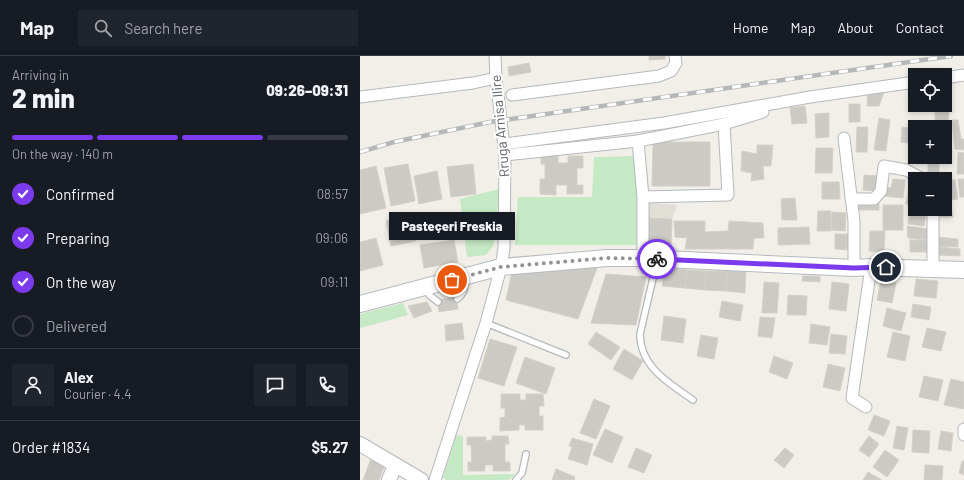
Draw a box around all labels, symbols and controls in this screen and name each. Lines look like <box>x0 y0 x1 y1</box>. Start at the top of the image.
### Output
search box <box>78 10 358 46</box>
text: Map <box>20 16 54 39</box>
icon: search <box>92 17 114 39</box>
text: Search here <box>124 19 202 37</box>
text: Home <box>733 19 769 36</box>
text: Map <box>791 19 815 36</box>
text: About <box>837 19 874 36</box>
text: Contact <box>896 19 944 36</box>
text: Arriving in <box>12 67 69 83</box>
map controls <box>908 68 952 216</box>
button: locate <box>908 68 952 112</box>
street label: Rruga Arnisa Ilire <box>487 74 512 178</box>
text: 09:26–09:31 <box>266 81 348 99</box>
text: 2 min <box>12 82 75 113</box>
button: + <box>908 120 952 164</box>
text: On the way · 140 m <box>12 146 113 162</box>
button: − <box>908 172 952 216</box>
icon: check <box>12 183 34 205</box>
text: Confirmed <box>46 185 114 203</box>
text: 08:57 <box>317 186 348 202</box>
callout: Pasteçeri Freskia <box>389 212 515 240</box>
text: Pasteçeri Freskia <box>401 218 503 234</box>
icon: check <box>12 227 34 249</box>
text: Preparing <box>46 229 110 247</box>
text: 09:06 <box>315 230 348 246</box>
courier <box>637 239 677 279</box>
icon: bike <box>646 248 668 270</box>
pin <box>869 250 903 284</box>
icon: home <box>875 256 897 278</box>
pin <box>435 263 469 297</box>
icon: bag <box>441 269 463 291</box>
icon: check <box>12 271 34 293</box>
text: On the way <box>46 273 116 291</box>
text: 09:11 <box>320 274 348 290</box>
text: Delivered <box>46 317 107 335</box>
button: person <box>12 364 54 406</box>
button: chat <box>254 364 296 406</box>
button: phone <box>306 364 348 406</box>
text: Alex <box>64 368 94 386</box>
text: Courier · 4.4 <box>64 386 132 402</box>
text: Order #1834 <box>12 438 90 456</box>
text: $5.27 <box>311 438 348 456</box>

